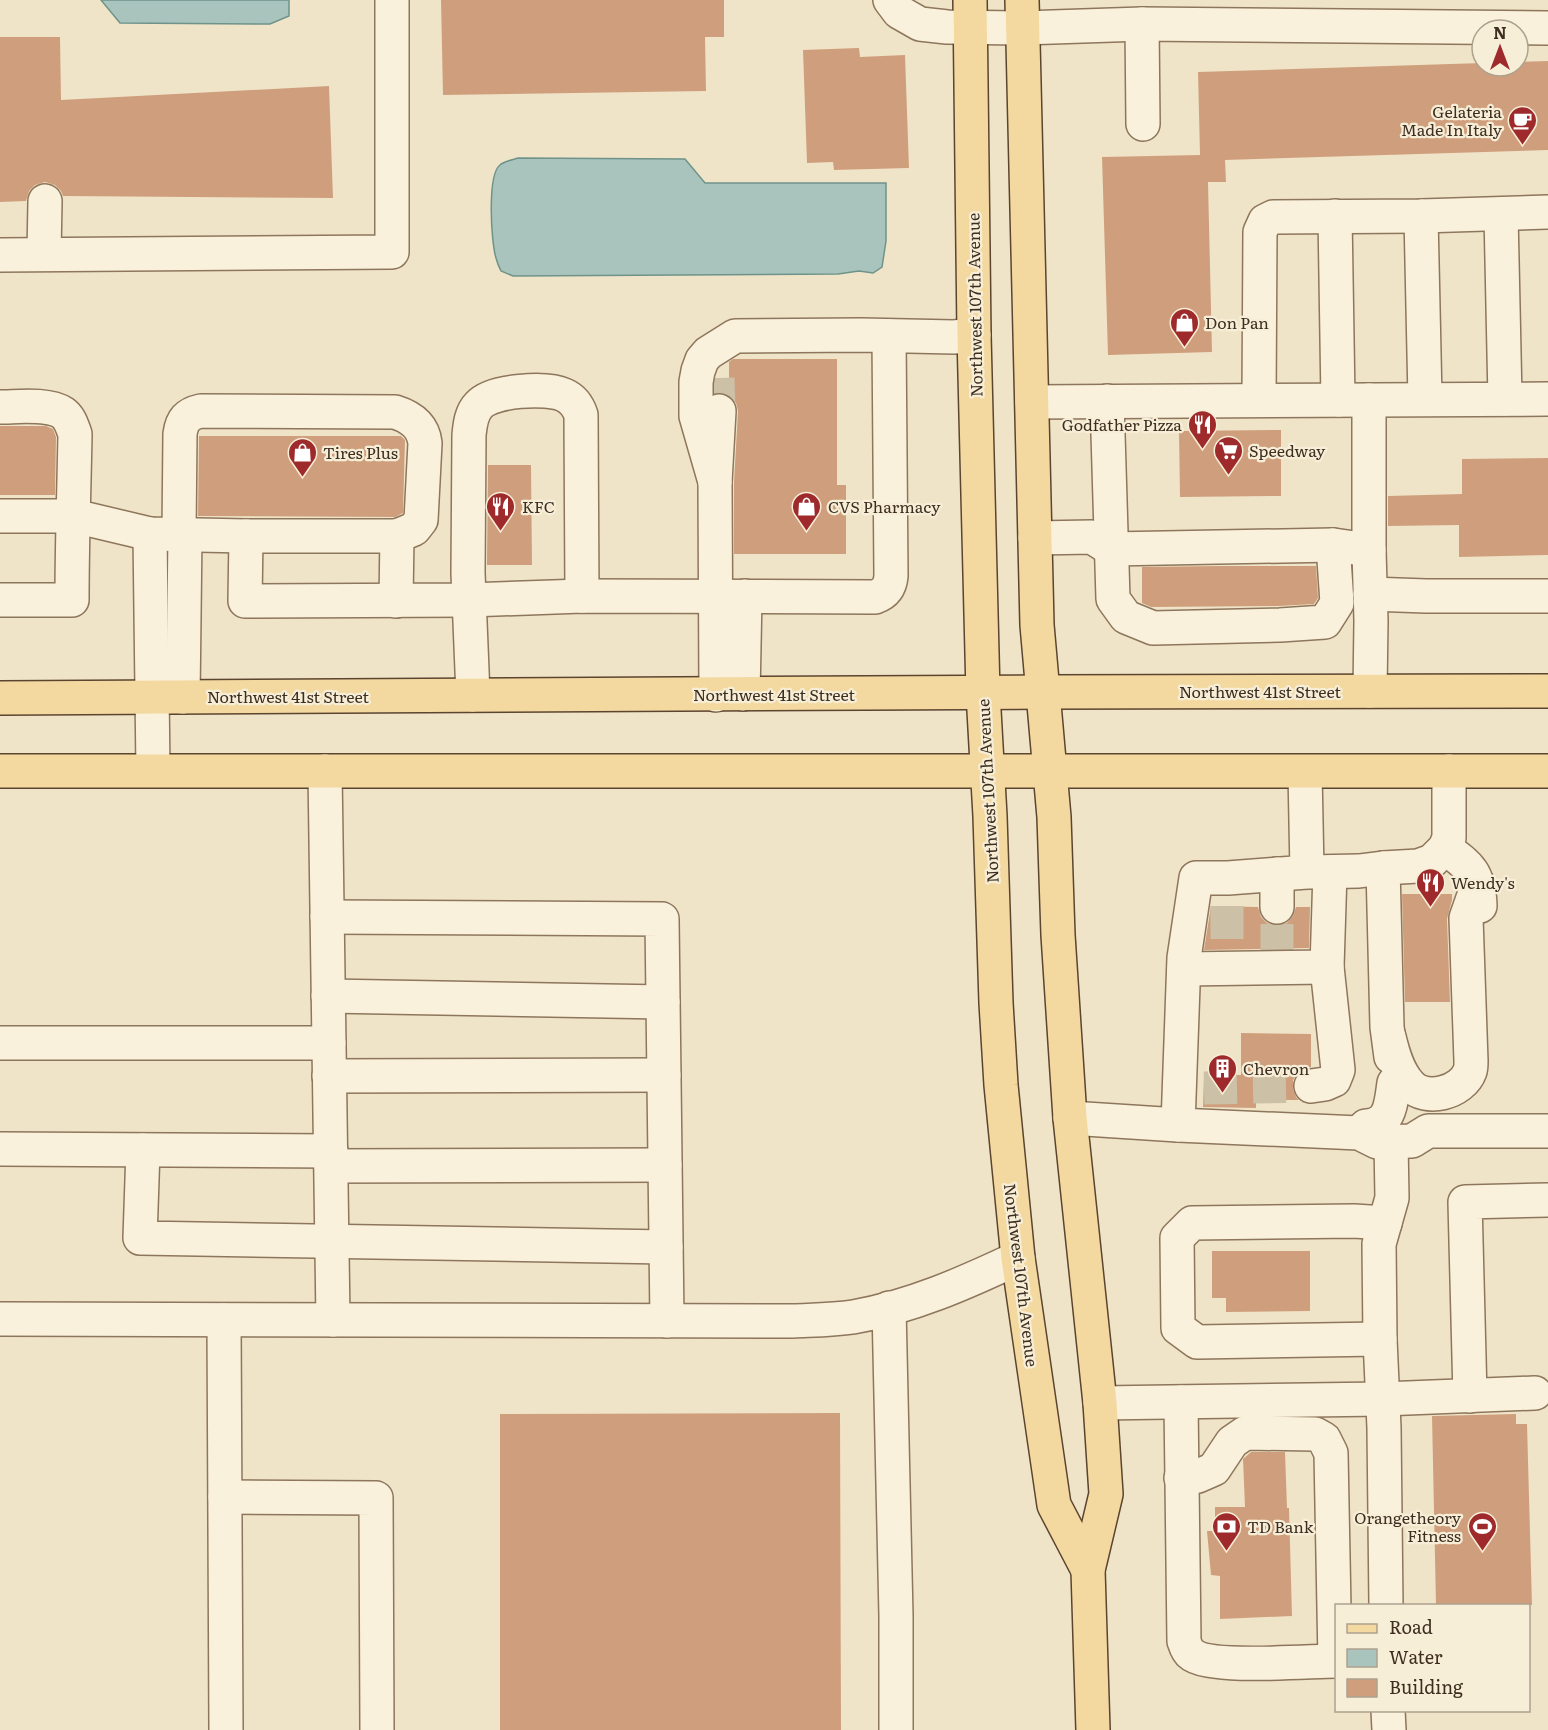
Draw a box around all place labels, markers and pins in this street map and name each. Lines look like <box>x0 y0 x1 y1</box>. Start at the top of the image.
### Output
place label: Gelateria Made In Italy <box>1401 99 1503 141</box>
cafe icon: Gelateria Made In Italy <box>1507 104 1539 146</box>
shop icon: Don Pan <box>1168 306 1200 348</box>
place label: Don Pan <box>1205 310 1269 334</box>
restaurant icon: Godfather Pizza <box>1187 408 1219 450</box>
place label: Godfather Pizza <box>1062 412 1182 436</box>
supermarket icon: Speedway <box>1212 434 1244 476</box>
shop icon: Tires Plus <box>286 436 318 478</box>
place label: Speedway <box>1249 438 1326 462</box>
place label: Tires Plus <box>323 440 398 464</box>
restaurant icon: KFC <box>485 490 517 532</box>
shop icon: CVS Pharmacy <box>791 490 823 532</box>
place label: KFC <box>522 494 555 518</box>
place label: CVS Pharmacy <box>828 494 941 518</box>
restaurant icon: Wendy's <box>1414 866 1446 908</box>
place label: Wendy's <box>1451 870 1515 894</box>
building icon: Chevron <box>1206 1052 1238 1094</box>
place label: Chevron <box>1243 1056 1310 1080</box>
place label: Orangetheory Fitness <box>1354 1505 1462 1547</box>
bank icon: TD Bank <box>1210 1510 1242 1552</box>
sports icon: Orangetheory Fitness <box>1466 1510 1498 1552</box>
place label: TD Bank <box>1247 1514 1314 1538</box>

